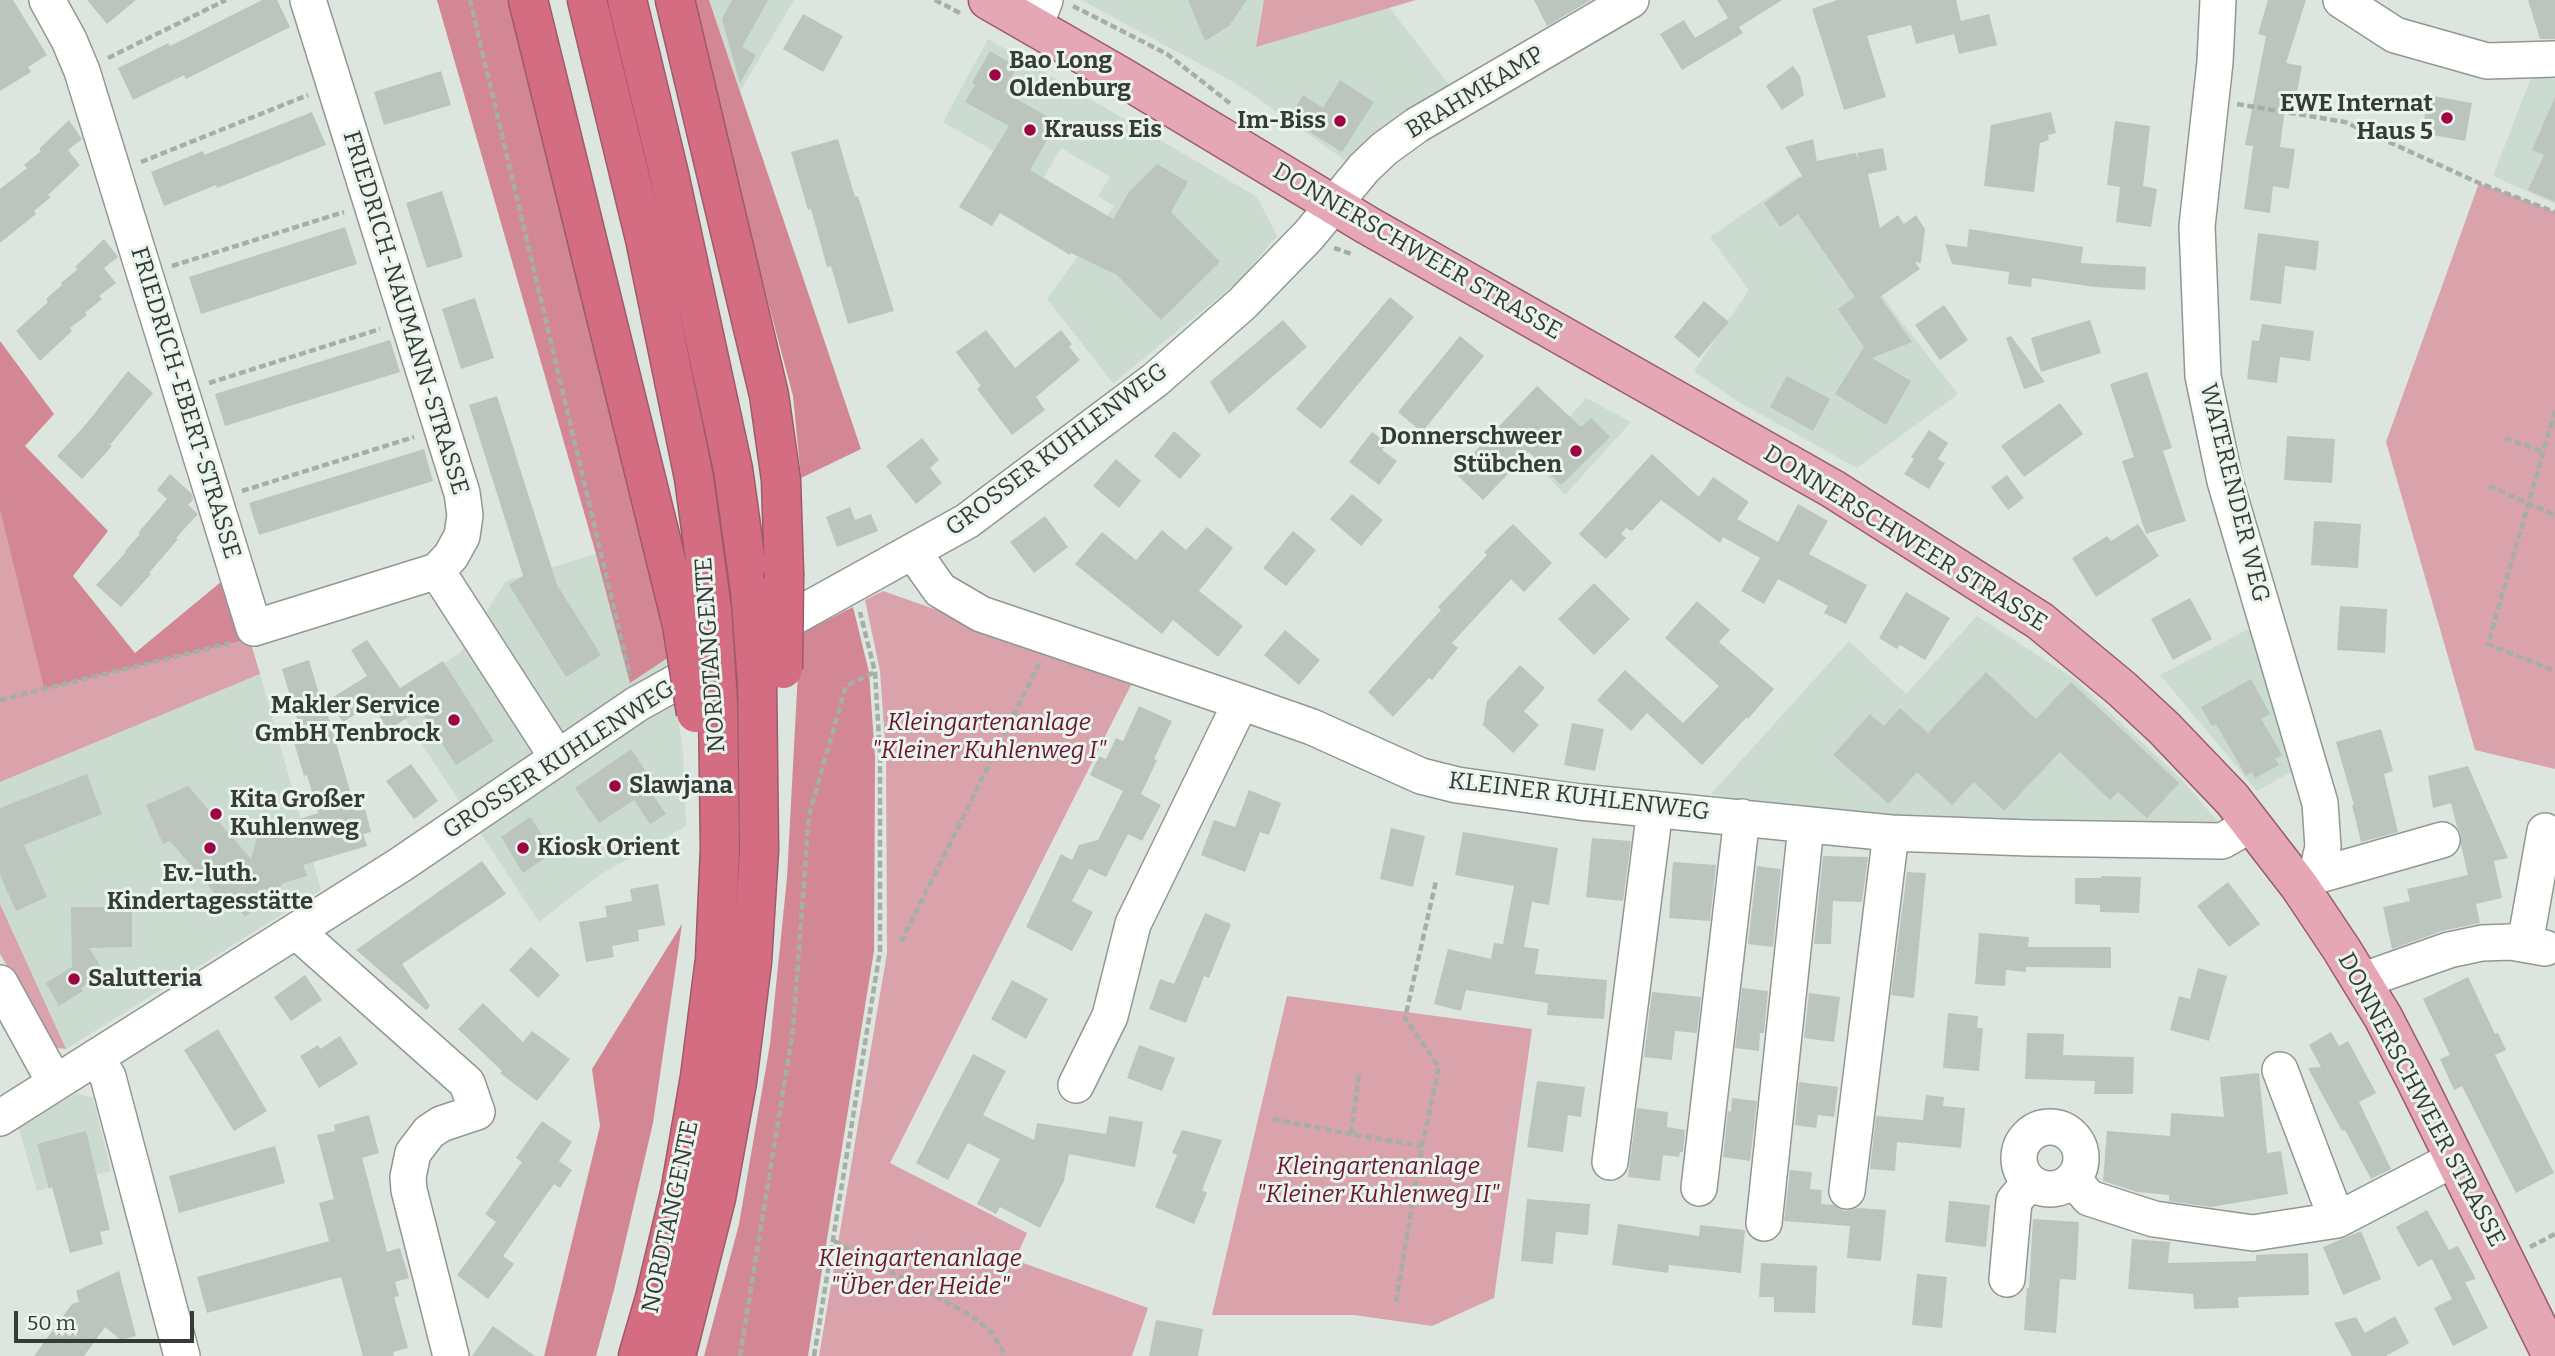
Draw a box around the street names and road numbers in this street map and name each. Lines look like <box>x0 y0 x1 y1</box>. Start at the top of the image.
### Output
street label: BRAHMKAMP <box>1401 41 1549 145</box>
street label: FRIEDRICH-NAUMANN-STRASSE <box>336 127 474 499</box>
street label: DONNERSCHWEER STRASSE <box>1267 157 1567 347</box>
street label: FRIEDRICH-EBERT-STRASSE <box>124 243 246 563</box>
street label: GROSSER KUHLENWEG <box>941 357 1173 543</box>
street label: WATERENDER WEG <box>2193 381 2275 605</box>
street label: DONNERSCHWEER STRASSE <box>1758 440 2052 638</box>
street label: NORDTANGENTE <box>690 556 732 754</box>
street label: GROSSER KUHLENWEG <box>438 674 680 846</box>
street label: KLEINER KUHLENWEG <box>1447 767 1711 827</box>
street label: DONNERSCHWEER STRASSE <box>2331 948 2511 1252</box>
street label: NORDTANGENTE <box>637 1118 705 1316</box>

